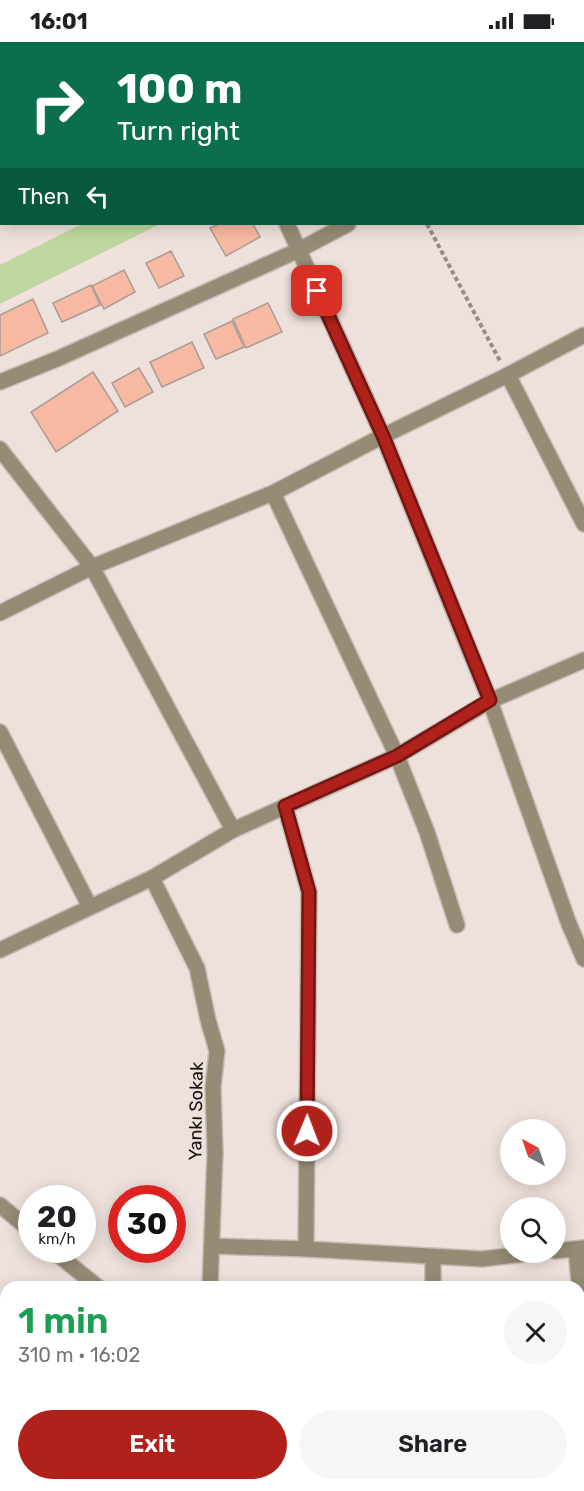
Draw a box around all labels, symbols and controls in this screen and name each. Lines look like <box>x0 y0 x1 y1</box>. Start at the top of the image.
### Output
text: 16:01 <box>30 8 88 35</box>
text: 100 m <box>117 64 242 114</box>
icon: right <box>18 66 96 144</box>
text: Turn right <box>117 115 240 147</box>
icon: left <box>81 180 114 213</box>
text: Then <box>18 183 69 210</box>
pin <box>291 265 342 316</box>
icon: arrive <box>300 274 333 307</box>
street label: Yankı Sokak <box>184 1061 208 1161</box>
position arrow <box>275 1099 339 1163</box>
north arrow <box>500 1119 566 1185</box>
map controls <box>500 1119 566 1263</box>
speed limit sign: 30 <box>108 1185 186 1263</box>
button: search <box>500 1197 566 1263</box>
text: 20 <box>37 1199 77 1235</box>
text: km/h <box>38 1230 76 1248</box>
text: 1 min <box>18 1299 109 1342</box>
button: close <box>504 1301 567 1364</box>
text: 310 m · 16:02 <box>18 1343 140 1367</box>
button: Exit <box>18 1410 287 1479</box>
button: Share <box>299 1410 567 1479</box>

